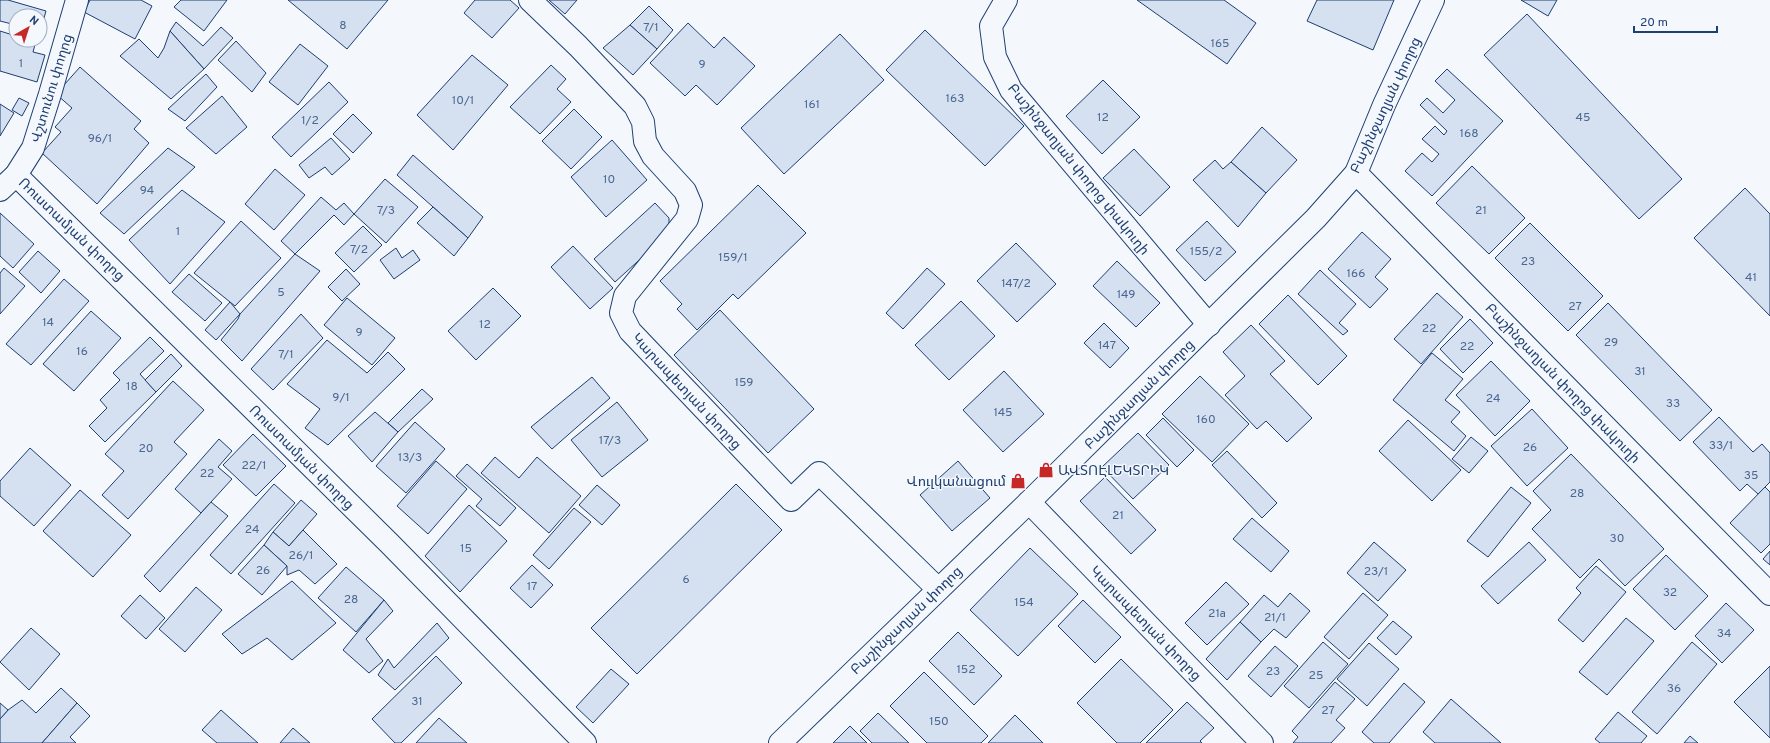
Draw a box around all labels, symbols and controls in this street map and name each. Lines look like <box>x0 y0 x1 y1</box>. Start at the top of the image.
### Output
north arrow <box>8 8 48 48</box>
scale bar <box>1634 8 1717 34</box>
text: N <box>26 13 41 29</box>
text: 20 m <box>1640 15 1668 31</box>
house number: 8 <box>339 18 347 34</box>
house number: 7/1 <box>643 20 659 36</box>
street label: Վշտունու փողոց <box>28 32 77 145</box>
street label: Բաշինջաղյան փողոց <box>1347 35 1425 176</box>
house number: 165 <box>1210 36 1230 52</box>
house number: 1 <box>19 56 23 72</box>
house number: 9 <box>698 57 706 73</box>
street label: Բաշինջաղյան փողոց փակուղի <box>1003 81 1152 259</box>
house number: 163 <box>946 91 964 107</box>
house number: 10/1 <box>452 93 474 109</box>
house number: 161 <box>804 97 820 113</box>
house number: 12 <box>1097 110 1109 126</box>
house number: 45 <box>1576 110 1590 126</box>
house number: 1/2 <box>301 113 319 129</box>
house number: 168 <box>1460 126 1478 142</box>
house number: 96/1 <box>88 131 112 147</box>
house number: 10 <box>603 172 615 188</box>
street label: Ռուստամյան փողոց <box>14 175 128 285</box>
house number: 94 <box>140 183 154 199</box>
house number: 7/3 <box>377 203 395 219</box>
house number: 21 <box>1475 203 1487 219</box>
house number: 1 <box>176 224 180 240</box>
house number: 7/2 <box>350 242 368 258</box>
house number: 155/2 <box>1190 244 1222 260</box>
house number: 159/1 <box>718 250 748 266</box>
house number: 23 <box>1521 254 1535 270</box>
house number: 166 <box>1347 266 1365 282</box>
house number: 41 <box>1745 270 1757 286</box>
house number: 147/2 <box>1001 276 1031 292</box>
house number: 5 <box>277 285 285 301</box>
house number: 149 <box>1117 287 1135 303</box>
house number: 27 <box>1568 299 1582 315</box>
street label: Բաշինջաղյան փողոց փակուղի <box>1481 301 1643 468</box>
house number: 14 <box>42 315 54 331</box>
house number: 12 <box>479 317 491 333</box>
house number: 22 <box>1422 321 1436 337</box>
house number: 9 <box>355 325 363 341</box>
street label: Կարապետյան փողոց <box>628 330 744 454</box>
house number: 29 <box>1604 335 1618 351</box>
street label: Բաշինջաղյան փողոց <box>1082 337 1199 454</box>
house number: 147 <box>1098 338 1116 354</box>
house number: 22 <box>1460 339 1474 355</box>
house number: 16 <box>76 344 88 360</box>
house number: 7/1 <box>278 347 294 363</box>
house number: 31 <box>1634 364 1646 380</box>
house number: 159 <box>735 375 753 391</box>
house number: 18 <box>126 379 138 395</box>
house number: 9/1 <box>332 390 350 406</box>
house number: 24 <box>1486 391 1500 407</box>
house number: 33 <box>1666 396 1680 412</box>
street label: Ռուստամյան փողոց <box>245 402 357 514</box>
house number: 145 <box>993 405 1013 421</box>
house number: 160 <box>1196 412 1216 428</box>
house number: 17/3 <box>599 433 621 449</box>
house number: 33/1 <box>1709 438 1733 454</box>
house number: 26 <box>1523 440 1537 456</box>
house number: 20 <box>138 441 154 457</box>
house number: 13/3 <box>398 450 422 466</box>
house number: 22/1 <box>241 458 267 474</box>
shop icon: ԱՎՏՈԷԼԵԿՏՐԻԿ <box>1037 461 1055 479</box>
place label: ԱՎՏՈԷԼԵԿՏՐԻԿ <box>1058 463 1169 480</box>
house number: 22 <box>200 466 214 482</box>
house number: 35 <box>1744 468 1758 484</box>
shop icon: Վուլկանացում <box>1009 472 1027 490</box>
place label: Վուլկանացում <box>907 474 1006 491</box>
house number: 28 <box>1570 486 1584 502</box>
house number: 21 <box>1112 508 1124 524</box>
house number: 24 <box>245 522 259 538</box>
house number: 30 <box>1610 531 1624 547</box>
house number: 15 <box>460 541 472 557</box>
house number: 26/1 <box>289 548 313 564</box>
house number: 26 <box>256 563 270 579</box>
street label: Բաշինջաղյան փողոց <box>848 563 966 679</box>
street label: Կարապետյան փողոց <box>1086 563 1204 685</box>
house number: 23/1 <box>1364 564 1388 580</box>
house number: 6 <box>682 572 690 588</box>
house number: 17 <box>527 579 537 595</box>
house number: 32 <box>1663 585 1677 601</box>
house number: 28 <box>344 592 358 608</box>
house number: 154 <box>1014 595 1034 611</box>
house number: 21a <box>1208 606 1226 622</box>
house number: 21/1 <box>1264 610 1286 626</box>
house number: 34 <box>1717 626 1731 642</box>
house number: 152 <box>956 662 976 678</box>
house number: 23 <box>1266 664 1280 680</box>
house number: 25 <box>1309 668 1323 684</box>
house number: 36 <box>1667 681 1681 697</box>
house number: 31 <box>411 694 423 710</box>
house number: 27 <box>1321 703 1335 719</box>
house number: 150 <box>929 714 949 730</box>

